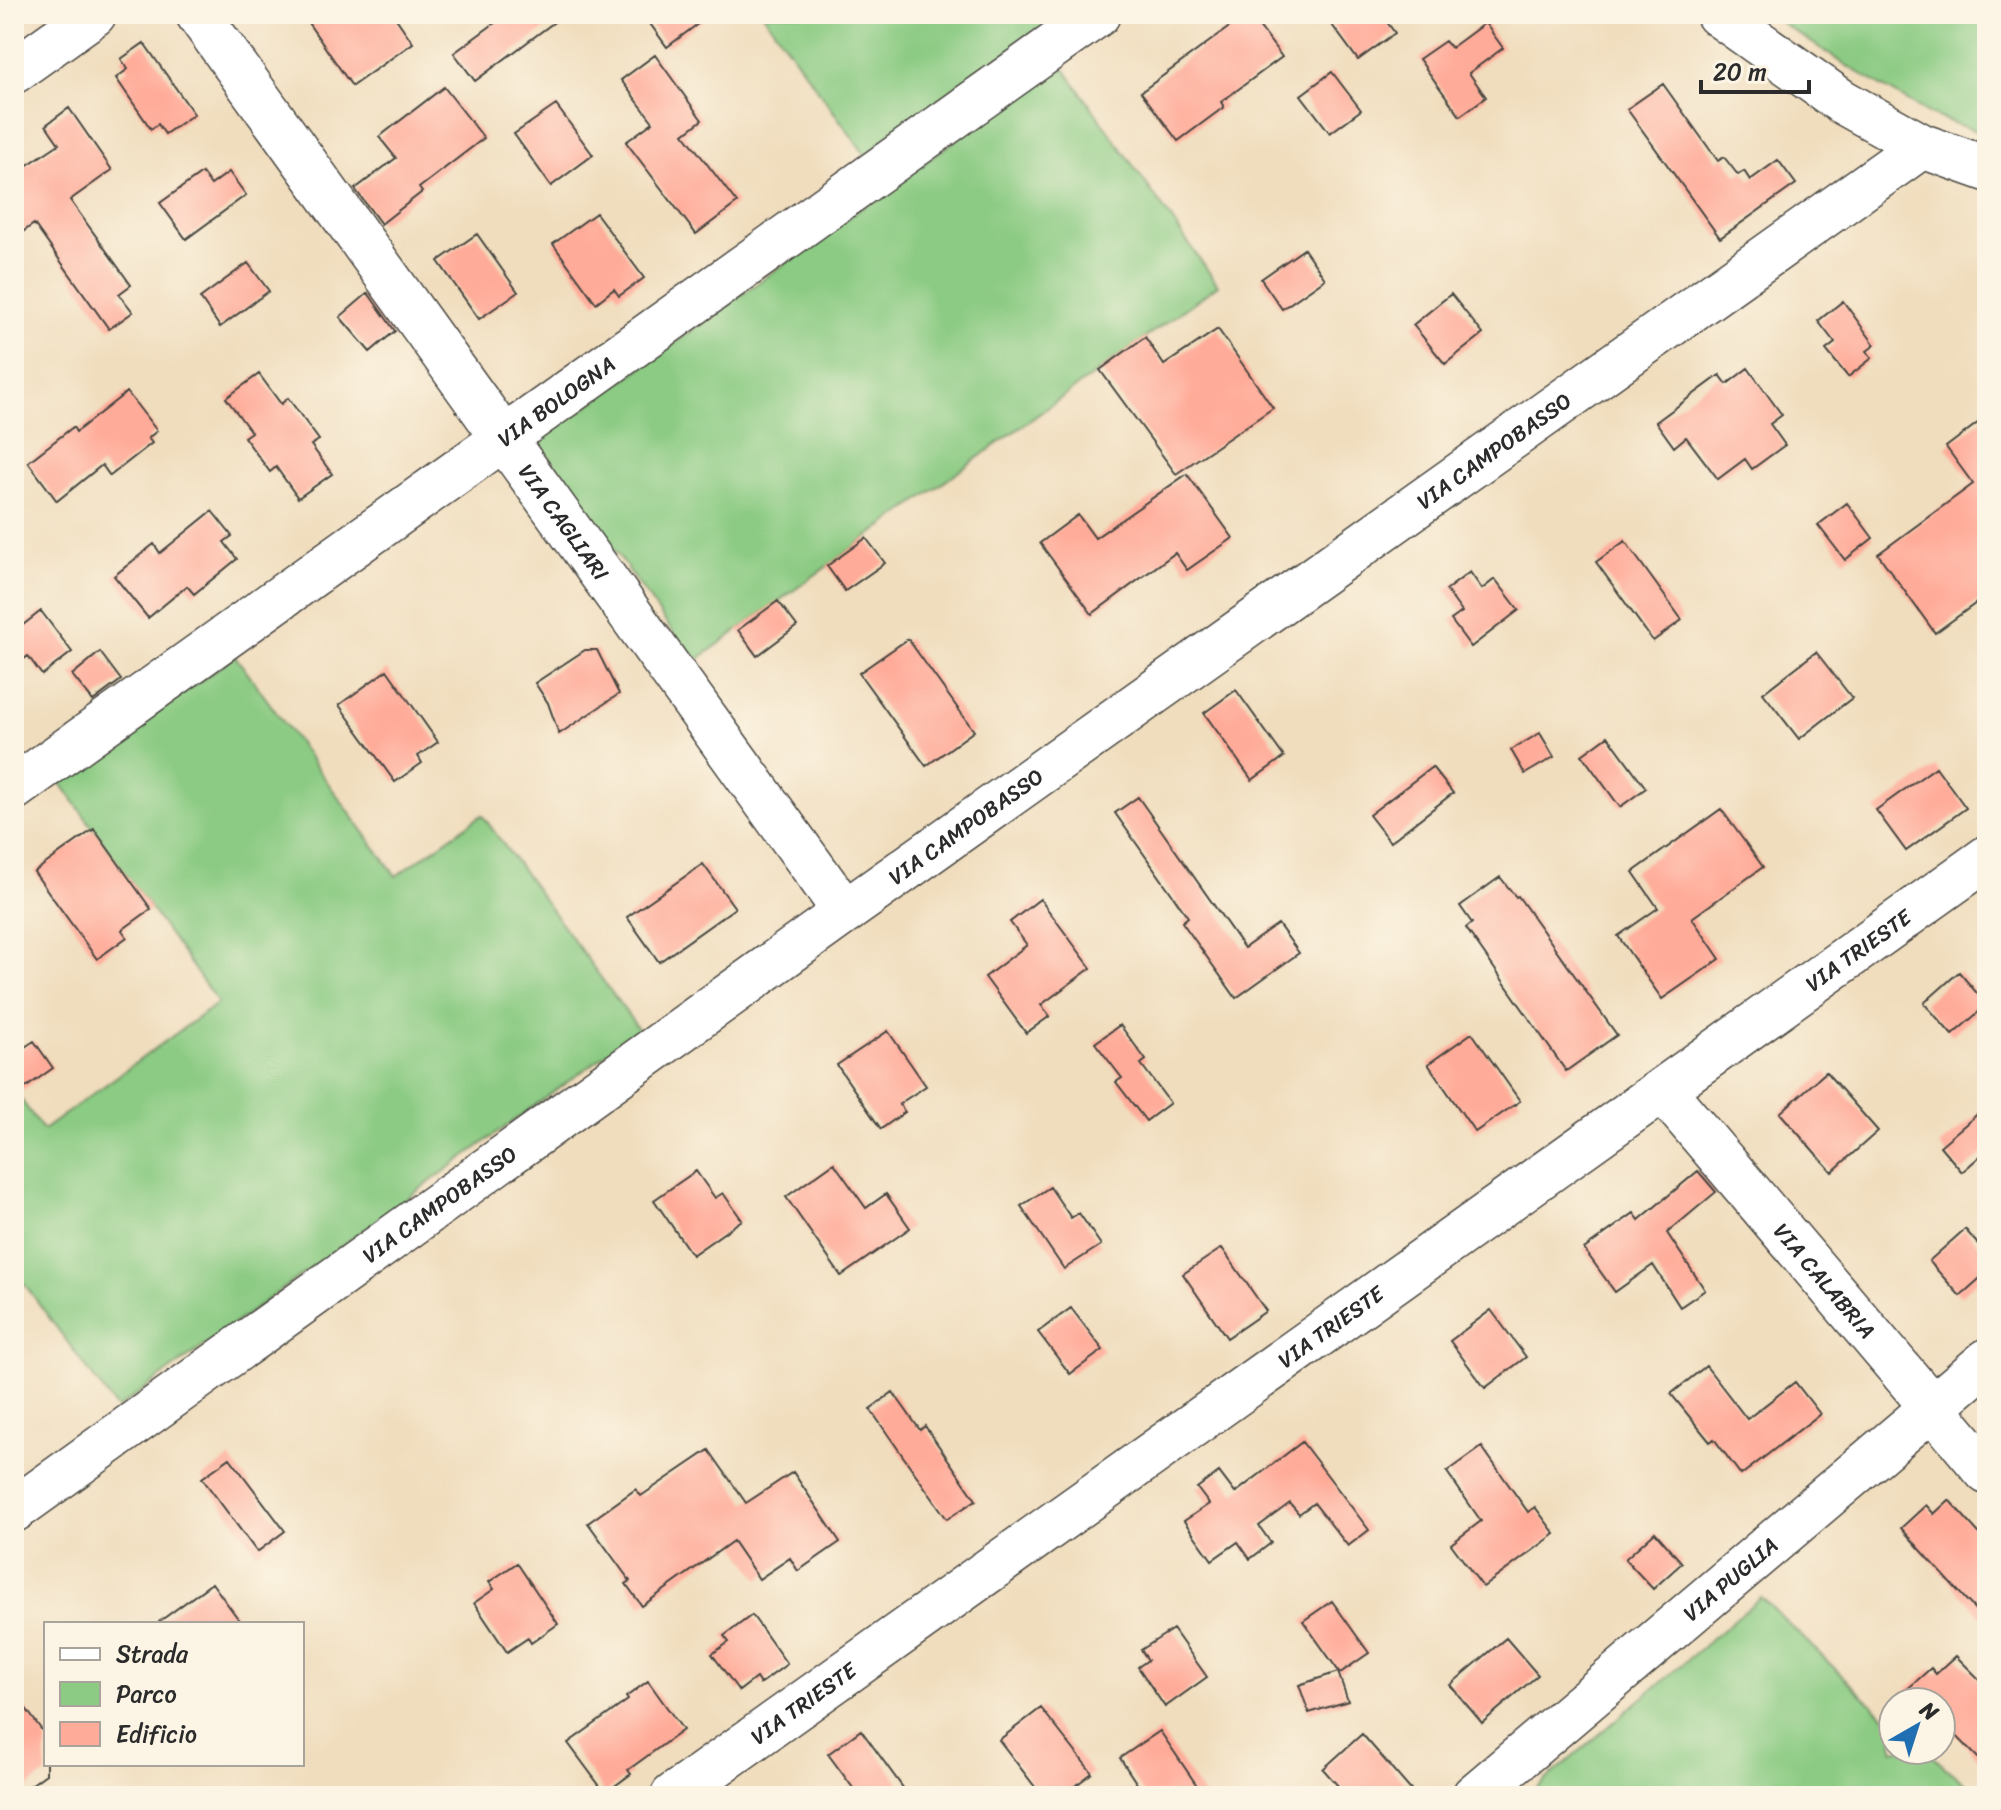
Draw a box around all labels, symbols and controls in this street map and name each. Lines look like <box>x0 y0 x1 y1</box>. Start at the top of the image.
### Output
scale bar <box>1701 44 1809 94</box>
text: 20 m <box>1713 51 1767 93</box>
street label: VIA BOLOGNA <box>488 345 624 457</box>
street label: VIA CAMPOBASSO <box>1408 381 1580 520</box>
street label: VIA CAGLIARI <box>508 455 620 589</box>
street label: VIA CAMPOBASSO <box>880 757 1052 895</box>
street label: VIA TRIESTE <box>1796 897 1921 1002</box>
street label: VIA CAMPOBASSO <box>353 1134 525 1273</box>
street label: VIA CALABRIA <box>1764 1214 1886 1348</box>
street label: VIA TRIESTE <box>1269 1274 1394 1378</box>
street label: VIA PUGLIA <box>1674 1526 1787 1631</box>
legend <box>44 1622 304 1766</box>
text: Strada <box>116 1633 189 1675</box>
street label: VIA TRIESTE <box>742 1650 866 1755</box>
text: Parco <box>116 1673 177 1715</box>
north arrow <box>1877 1686 1957 1766</box>
text: N <box>1910 1690 1948 1731</box>
text: Edificio <box>116 1713 197 1755</box>

